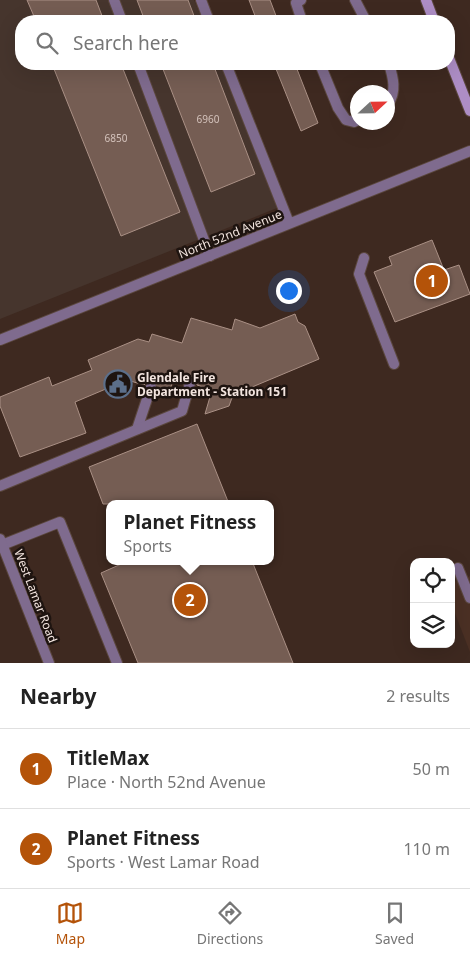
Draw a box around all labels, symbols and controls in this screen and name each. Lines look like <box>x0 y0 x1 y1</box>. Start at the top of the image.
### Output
search box <box>15 15 455 70</box>
icon: search <box>33 29 61 57</box>
text: Search here <box>73 30 179 56</box>
north arrow <box>350 85 395 130</box>
house number: 6960 <box>197 112 220 126</box>
house number: 6850 <box>105 131 128 145</box>
street label: North 52nd Avenue <box>176 205 284 262</box>
pin: 1 <box>416 262 448 300</box>
your location <box>276 278 302 304</box>
public building icon: Glendale Fire Department - Station 151 <box>103 369 133 399</box>
place label: Glendale Fire Department - Station 151 <box>137 369 287 400</box>
popup <box>106 500 274 565</box>
text: Planet Fitness <box>124 509 256 535</box>
text: Sports <box>124 535 172 557</box>
street label: West Lamar Road <box>10 547 62 645</box>
map controls <box>410 558 455 648</box>
button: locate <box>410 558 455 603</box>
pin: 2 <box>174 581 206 619</box>
button: layers <box>410 603 455 648</box>
text: Nearby <box>20 682 96 710</box>
text: 2 results <box>386 685 450 707</box>
text: TitleMax <box>67 745 149 771</box>
text: 1 <box>31 758 41 780</box>
text: 50 m <box>413 758 450 780</box>
text: Place · North 52nd Avenue <box>67 771 266 793</box>
text: Planet Fitness <box>67 825 200 851</box>
text: 2 <box>31 838 41 860</box>
text: 110 m <box>403 838 450 860</box>
text: Sports · West Lamar Road <box>67 851 260 873</box>
tab: Map <box>56 899 85 948</box>
tab: Directions <box>197 899 263 948</box>
tab: Saved <box>375 899 414 948</box>

